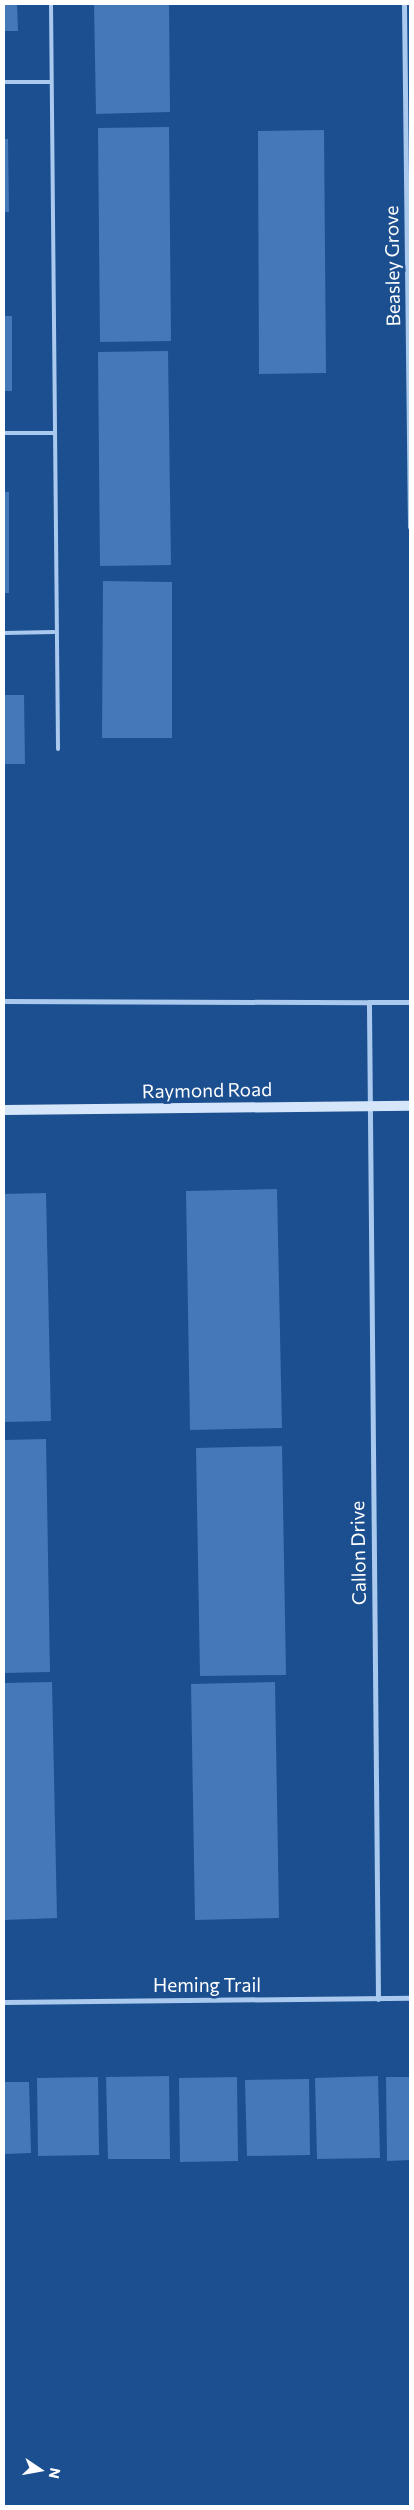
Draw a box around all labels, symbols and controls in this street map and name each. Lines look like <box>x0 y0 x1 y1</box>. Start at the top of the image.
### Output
street label: Beasley Grove <box>380 206 404 326</box>
street label: Raymond Road <box>142 1077 272 1103</box>
street label: Callon Drive <box>346 1501 370 1605</box>
street label: Heming Trail <box>153 1974 261 1996</box>
north arrow <box>15 2445 65 2495</box>
text: N <box>46 2466 65 2480</box>

